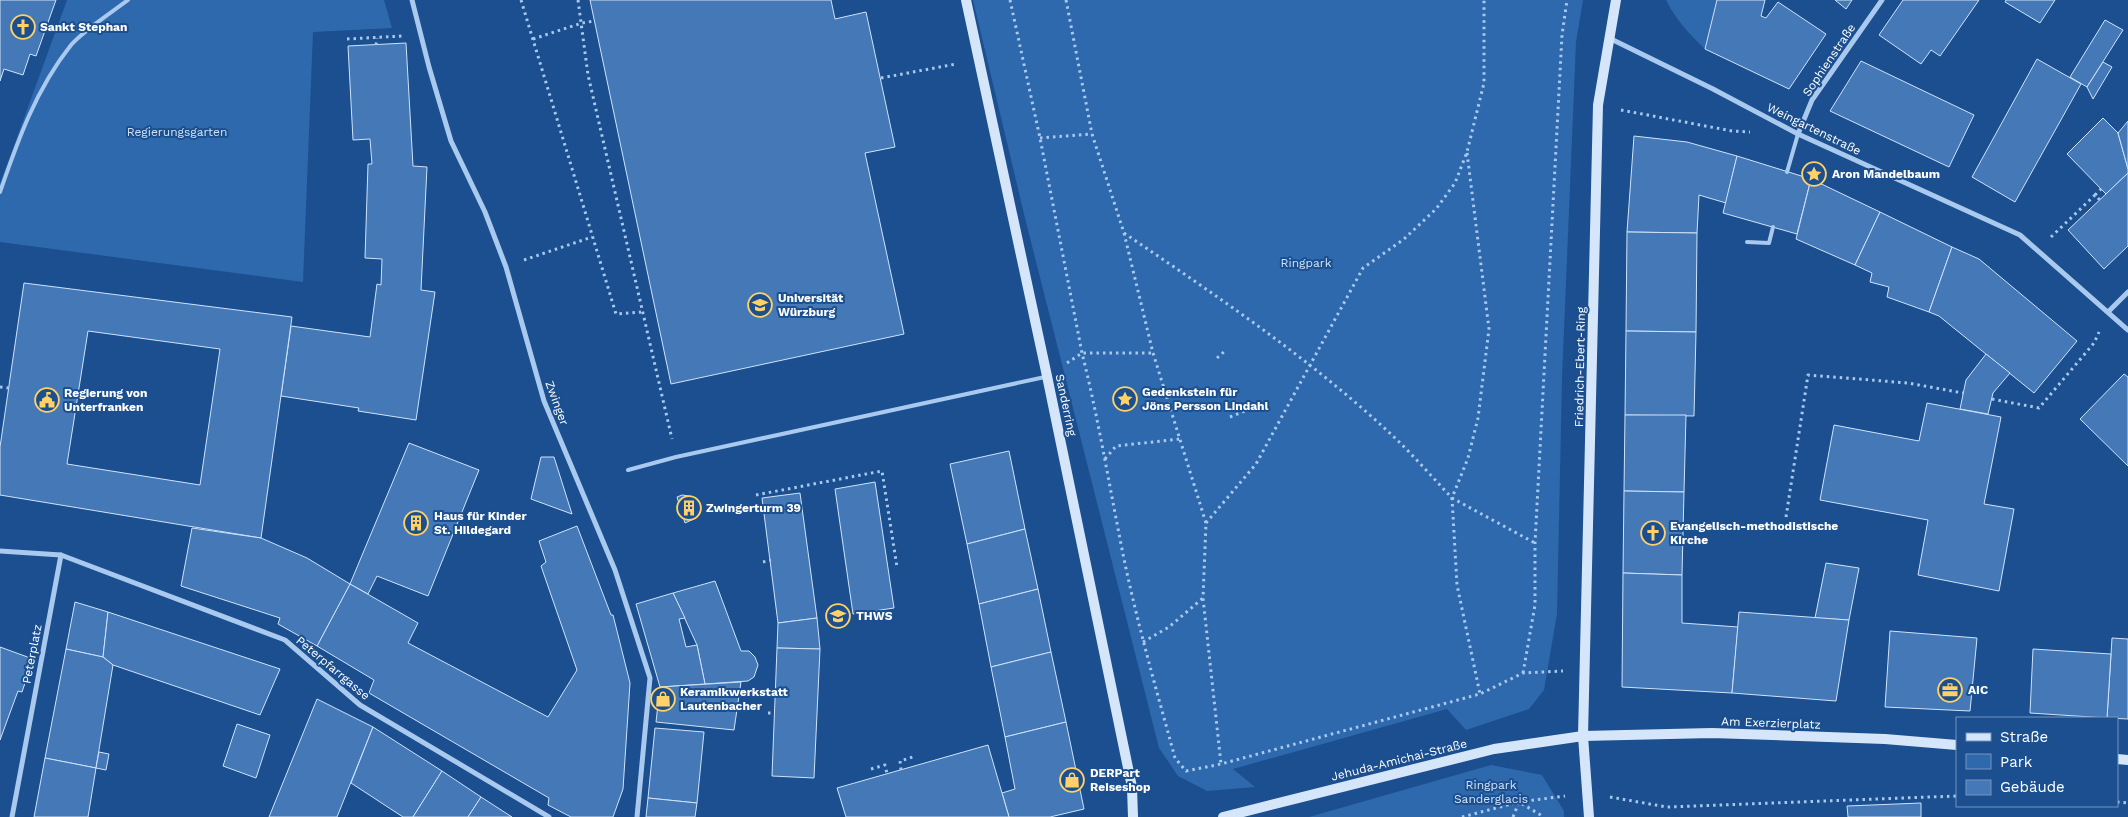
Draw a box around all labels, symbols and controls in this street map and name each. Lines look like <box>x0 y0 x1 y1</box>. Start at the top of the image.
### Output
church icon: Sankt Stephan <box>10 14 36 40</box>
place label: Sankt Stephan <box>40 20 128 34</box>
street label: Sophienstraße <box>1800 21 1858 99</box>
street label: Weingartenstraße <box>1765 100 1863 158</box>
park label: Regierungsgarten <box>127 125 227 139</box>
place icon: Aron Mandelbaum <box>1801 161 1827 187</box>
place label: Aron Mandelbaum <box>1832 167 1940 181</box>
park label: Ringpark <box>1281 256 1332 270</box>
place label: Universität Würzburg <box>778 291 844 319</box>
school or university icon: Universität Würzburg <box>747 292 773 318</box>
street label: Friedrich-Ebert-Ring <box>1572 306 1588 427</box>
street label: Sanderring <box>1053 373 1080 438</box>
street label: Zwinger <box>543 379 572 427</box>
place label: Gedenkstein für Jöns Persson Lindahl <box>1142 385 1269 413</box>
place label: Regierung von Unterfranken <box>64 386 147 414</box>
place icon: Gedenkstein für Jöns Persson Lindahl <box>1112 386 1138 412</box>
public building icon: Regierung von Unterfranken <box>34 387 60 413</box>
building icon: Zwingerturm 39 <box>676 495 702 521</box>
place label: Zwingerturm 39 <box>706 501 801 515</box>
place label: Haus für Kinder St. Hildegard <box>434 509 528 537</box>
building icon: Haus für Kinder St. Hildegard <box>403 510 429 536</box>
place label: Evangelisch-methodistische Kirche <box>1670 519 1838 547</box>
church icon: Evangelisch-methodistische Kirche <box>1640 520 1666 546</box>
school or university icon: THWS <box>825 603 851 629</box>
place label: THWS <box>856 609 893 623</box>
street label: Peterplatz <box>19 623 45 685</box>
street label: Peterpfarrgasse <box>293 633 373 703</box>
office icon: AIC <box>1937 677 1963 703</box>
place label: AIC <box>1968 683 1988 697</box>
place label: Keramikwerkstatt Lautenbacher <box>680 685 788 713</box>
shop icon: Keramikwerkstatt Lautenbacher <box>650 686 676 712</box>
street label: Am Exerzierplatz <box>1721 714 1821 732</box>
legend <box>1956 717 2118 807</box>
text: Straße <box>2000 728 2048 746</box>
street label: Jehuda-Amichai-Straße <box>1330 736 1468 784</box>
text: Park <box>2000 753 2033 771</box>
place label: DERPart Reiseshop <box>1090 766 1151 794</box>
shop icon: DERPart Reiseshop <box>1059 767 1085 793</box>
park label: Ringpark Sanderglacis <box>1454 778 1528 806</box>
text: Gebäude <box>2000 778 2065 796</box>

